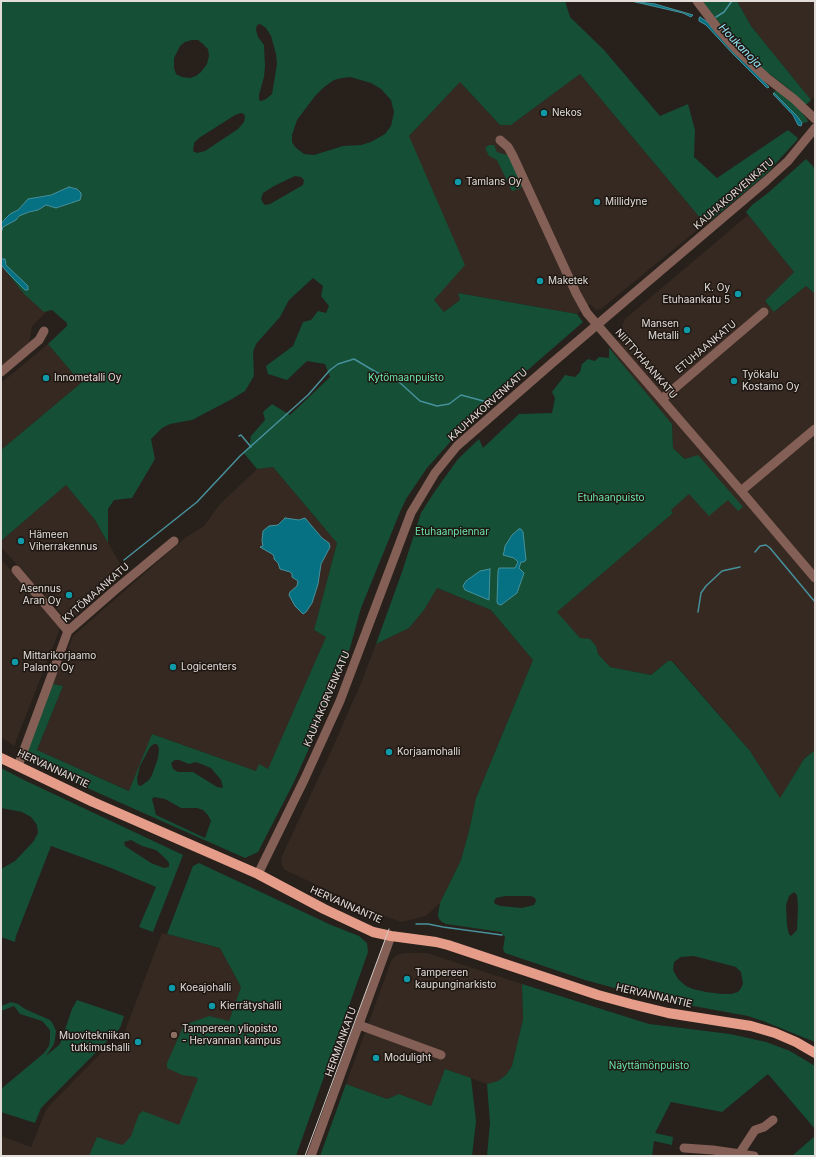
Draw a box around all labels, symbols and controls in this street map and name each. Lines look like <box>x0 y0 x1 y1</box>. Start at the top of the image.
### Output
water label: Houkanoja <box>716 21 764 71</box>
place label: Nekos <box>552 107 582 119</box>
marker: Nekos <box>539 108 549 118</box>
street label: KAUHAKORVENKATU <box>691 156 777 232</box>
place label: Tamlans Oy <box>466 176 521 188</box>
marker: Tamlans Oy <box>453 177 463 187</box>
place label: Millidyne <box>605 196 647 208</box>
marker: Millidyne <box>592 197 602 207</box>
place label: Maketek <box>548 275 588 287</box>
marker: Maketek <box>535 276 545 286</box>
place label: K. Oy Etuhaankatu 5 <box>663 282 730 306</box>
marker: K. Oy Etuhaankatu 5 <box>733 289 743 299</box>
place label: Mansen Metalli <box>641 318 679 342</box>
street label: ETUHAANKATU <box>673 318 739 376</box>
marker: Mansen Metalli <box>682 325 692 335</box>
street label: NIITTYHAANKATU <box>612 327 680 401</box>
street label: KAUHAKORVENKATU <box>446 366 530 444</box>
place label: Työkalu Kostamo Oy <box>742 369 799 392</box>
place label: Innometalli Oy <box>54 372 121 384</box>
park label: Kytömaanpuisto <box>368 372 444 384</box>
marker: Innometalli Oy <box>41 373 51 383</box>
marker: Työkalu Kostamo Oy <box>729 376 739 386</box>
park label: Etuhaanpuisto <box>577 492 645 504</box>
park label: Etuhaanpiennar <box>415 526 489 538</box>
place label: Hämeen Viherrakennus <box>29 529 97 552</box>
marker: Hämeen Viherrakennus <box>16 536 26 546</box>
street label: KYTÖMAANKATU <box>60 561 132 625</box>
place label: Asennus Aran Oy <box>20 583 61 606</box>
marker: Asennus Aran Oy <box>64 590 74 600</box>
street label: KAUHAKORVENKATU <box>301 649 353 749</box>
place label: Mittarikorjaamo Palanto Oy <box>23 650 96 674</box>
marker: Mittarikorjaamo Palanto Oy <box>10 657 20 667</box>
place label: Logicenters <box>181 661 237 673</box>
marker: Logicenters <box>168 662 178 672</box>
place label: Korjaamohalli <box>397 746 460 758</box>
street label: HERVANNANTIE <box>15 747 91 791</box>
marker: Korjaamohalli <box>384 747 394 757</box>
street label: HERVANNANTIE <box>308 884 384 926</box>
place label: Tampereen kaupunginarkisto <box>415 967 496 990</box>
marker: Tampereen kaupunginarkisto <box>402 974 412 984</box>
street label: HERVANNANTIE <box>615 981 693 1011</box>
place label: Koeajohalli <box>180 982 231 994</box>
marker: Koeajohalli <box>167 983 177 993</box>
place label: Kierrätyshalli <box>220 1000 282 1012</box>
marker: Kierrätyshalli <box>207 1001 217 1011</box>
street label: HERMIANKATU <box>323 1006 359 1078</box>
place label: Tampereen yliopisto - Hervannan kampus <box>182 1023 281 1046</box>
place label: Muovitekniikan tutkimushalli <box>59 1030 130 1054</box>
marker: Tampereen yliopisto - Hervannan kampus <box>169 1030 179 1040</box>
marker: Muovitekniikan tutkimushalli <box>133 1037 143 1047</box>
place label: Modulight <box>384 1052 431 1064</box>
marker: Modulight <box>371 1053 381 1063</box>
park label: Näyttämönpuisto <box>609 1060 689 1072</box>

